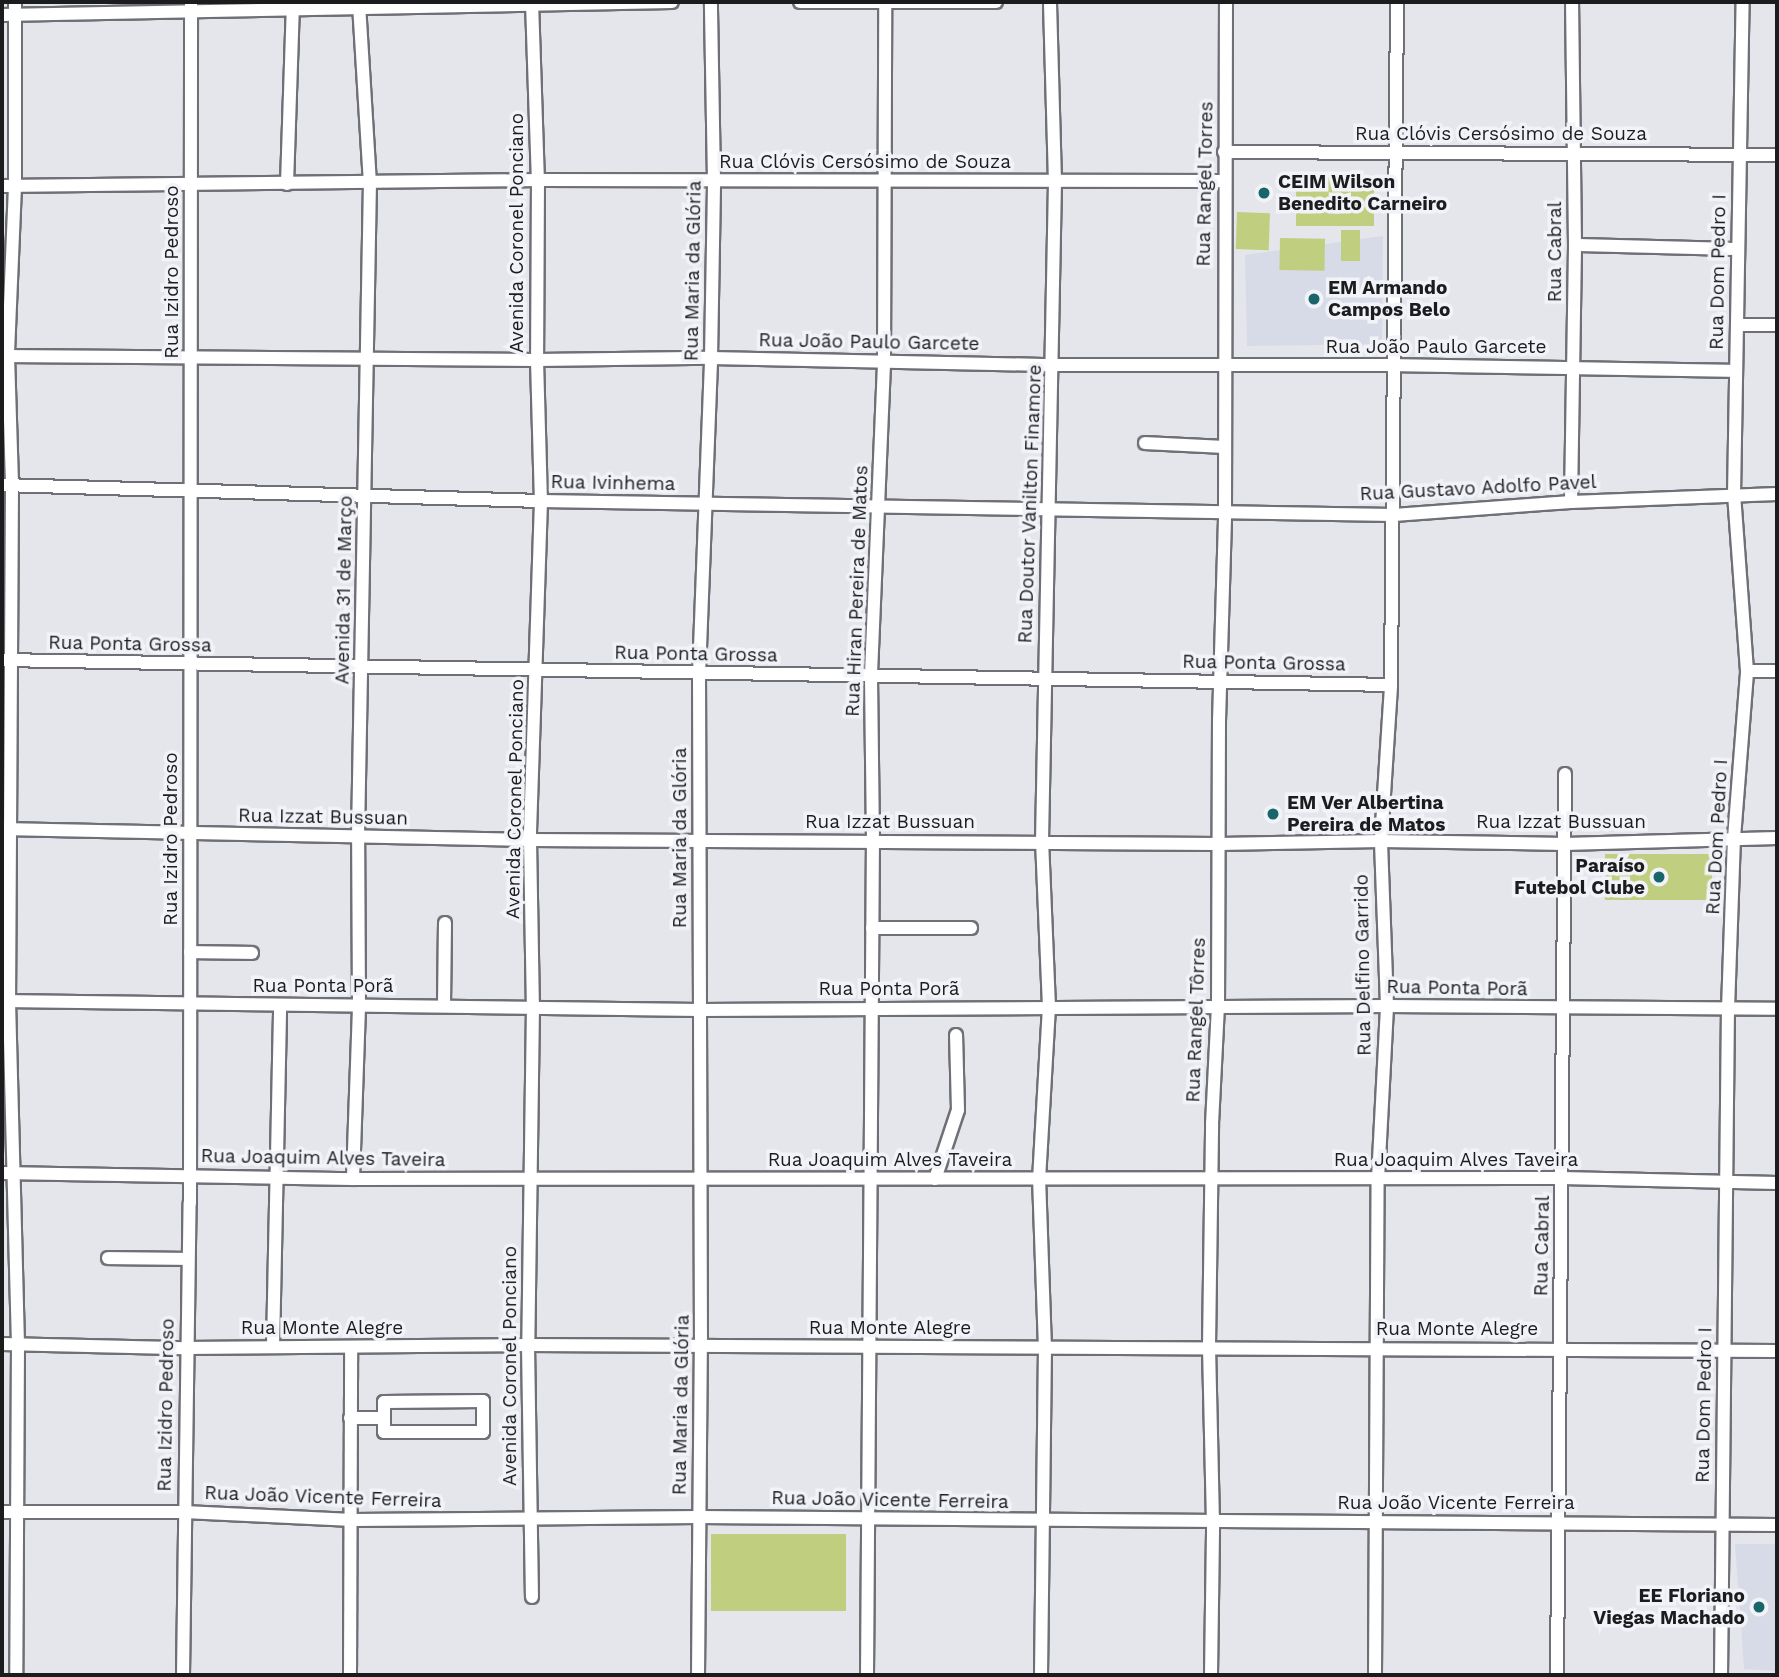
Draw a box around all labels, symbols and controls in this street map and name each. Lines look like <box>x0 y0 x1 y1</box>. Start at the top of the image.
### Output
street label: Rua Rangel Torres <box>1192 100 1218 268</box>
street label: Avenida Coronel Ponciano <box>506 112 528 354</box>
street label: Rua Clóvis Cersósimo de Souza <box>1355 123 1647 145</box>
street label: Rua Clóvis Cersósimo de Souza <box>719 151 1011 173</box>
place label: CEIM Wilson Benedito Carneiro <box>1278 171 1447 215</box>
street label: Rua Maria da Glória <box>680 180 706 362</box>
street label: Rua Izidro Pedroso <box>161 185 183 359</box>
marker: CEIM Wilson Benedito Carneiro <box>1256 185 1272 201</box>
street label: Rua Dom Pedro I <box>1705 194 1731 350</box>
street label: Rua Cabral <box>1544 201 1566 303</box>
place label: EM Armando Campos Belo <box>1328 277 1450 321</box>
marker: EM Armando Campos Belo <box>1306 291 1322 307</box>
street label: Rua João Paulo Garcete <box>758 329 980 355</box>
street label: Rua João Paulo Garcete <box>1325 336 1547 358</box>
street label: Rua Doutor Vanilton Finamore <box>1014 363 1046 645</box>
street label: Rua Hiran Pereira de Matos <box>841 464 873 718</box>
street label: Rua Gustavo Adolfo Pavel <box>1358 470 1598 506</box>
street label: Rua Ivinhema <box>550 471 676 495</box>
street label: Avenida 31 de Março <box>331 495 357 685</box>
street label: Rua Ponta Grossa <box>48 631 212 657</box>
street label: Rua Ponta Grossa <box>614 641 778 667</box>
street label: Rua Ponta Grossa <box>1182 650 1346 676</box>
street label: Avenida Coronel Ponciano <box>501 678 529 920</box>
street label: Rua Maria da Glória <box>669 747 691 929</box>
street label: Rua Izidro Pedroso <box>160 752 182 926</box>
street label: Rua Dom Pedro I <box>1702 758 1732 916</box>
place label: EM Ver Albertina Pereira de Matos <box>1287 792 1445 836</box>
street label: Rua Izzat Bussuan <box>238 804 408 830</box>
marker: EM Ver Albertina Pereira de Matos <box>1265 806 1281 822</box>
street label: Rua Izzat Bussuan <box>805 811 975 833</box>
street label: Rua Izzat Bussuan <box>1476 811 1646 833</box>
place label: Paraíso Futebol Clube <box>1514 855 1645 899</box>
marker: Paraíso Futebol Clube <box>1651 869 1667 885</box>
street label: Rua Delfino Garrido <box>1350 874 1376 1056</box>
street label: Rua Rangel Tôrres <box>1182 936 1210 1104</box>
street label: Rua Ponta Porã <box>252 975 394 997</box>
street label: Rua Ponta Porã <box>1386 975 1528 1001</box>
street label: Rua Ponta Porã <box>818 978 960 1000</box>
street label: Rua Joaquim Alves Taveira <box>199 1144 447 1172</box>
street label: Rua Joaquim Alves Taveira <box>767 1149 1013 1171</box>
street label: Rua Joaquim Alves Taveira <box>1333 1149 1579 1171</box>
street label: Rua Cabral <box>1530 1195 1554 1297</box>
street label: Avenida Coronel Ponciano <box>499 1245 521 1487</box>
street label: Rua Maria da Glória <box>668 1314 694 1496</box>
street label: Rua Monte Alegre <box>240 1317 404 1339</box>
street label: Rua Monte Alegre <box>808 1317 972 1339</box>
street label: Rua Izidro Pedroso <box>153 1318 179 1492</box>
street label: Rua Monte Alegre <box>1375 1318 1539 1340</box>
street label: Rua Dom Pedro I <box>1691 1327 1717 1483</box>
street label: Rua João Vicente Ferreira <box>203 1481 443 1513</box>
street label: Rua João Vicente Ferreira <box>770 1487 1010 1513</box>
street label: Rua João Vicente Ferreira <box>1337 1492 1575 1514</box>
place label: EE Floriano Viegas Machado <box>1593 1585 1745 1629</box>
marker: EE Floriano Viegas Machado <box>1751 1599 1767 1615</box>

